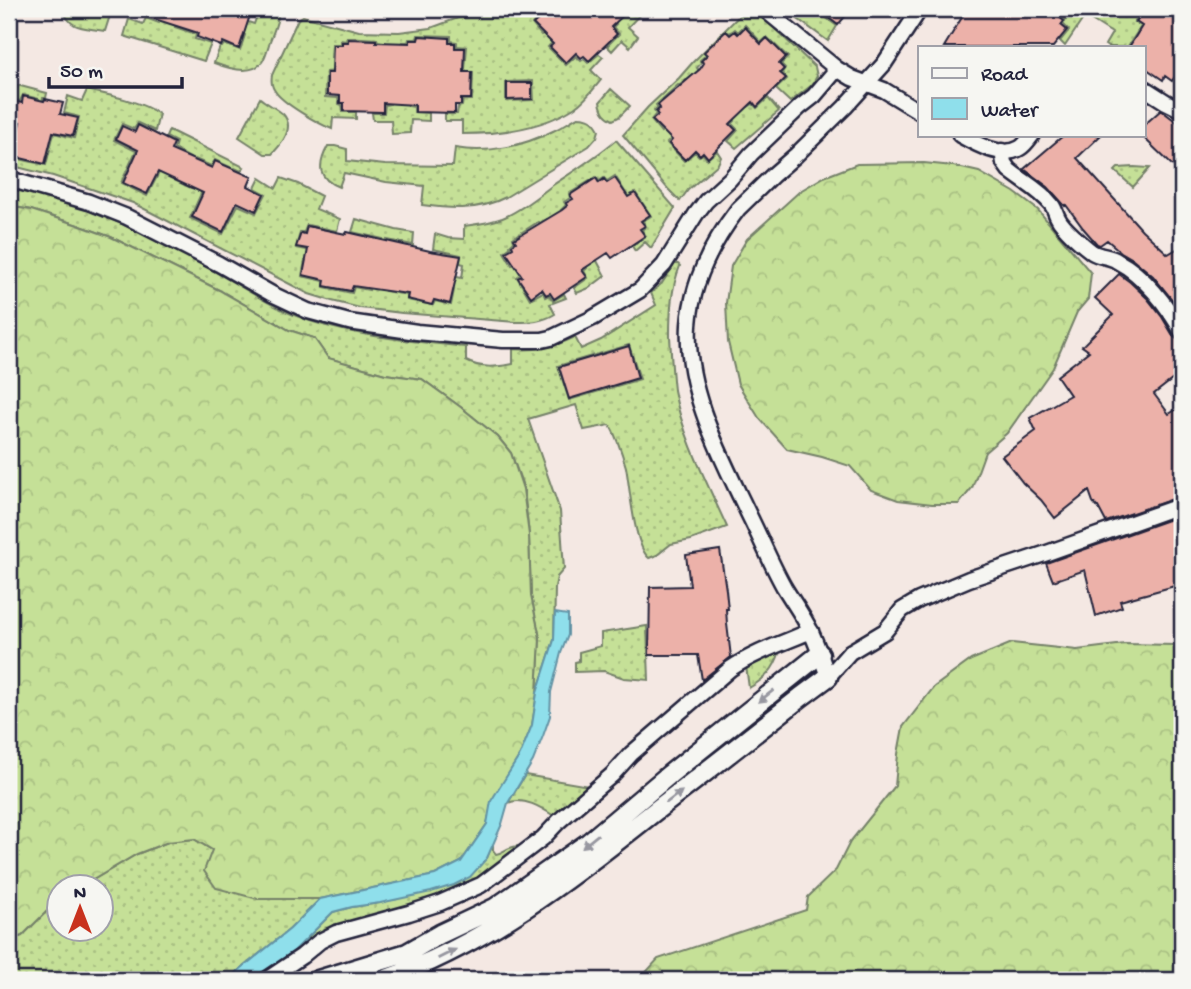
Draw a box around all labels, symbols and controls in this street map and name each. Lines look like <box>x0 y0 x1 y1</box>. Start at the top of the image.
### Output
scale bar <box>49 46 182 90</box>
legend <box>918 46 1146 136</box>
text: 50 m <box>60 61 103 86</box>
text: Road <box>981 64 1029 89</box>
text: Water <box>981 100 1039 125</box>
one-way arrow <box>757 689 775 703</box>
one-way arrow <box>665 791 683 805</box>
one-way arrow <box>582 833 600 848</box>
north arrow <box>46 874 116 944</box>
text: N <box>74 883 86 906</box>
one-way arrow <box>437 948 457 959</box>

